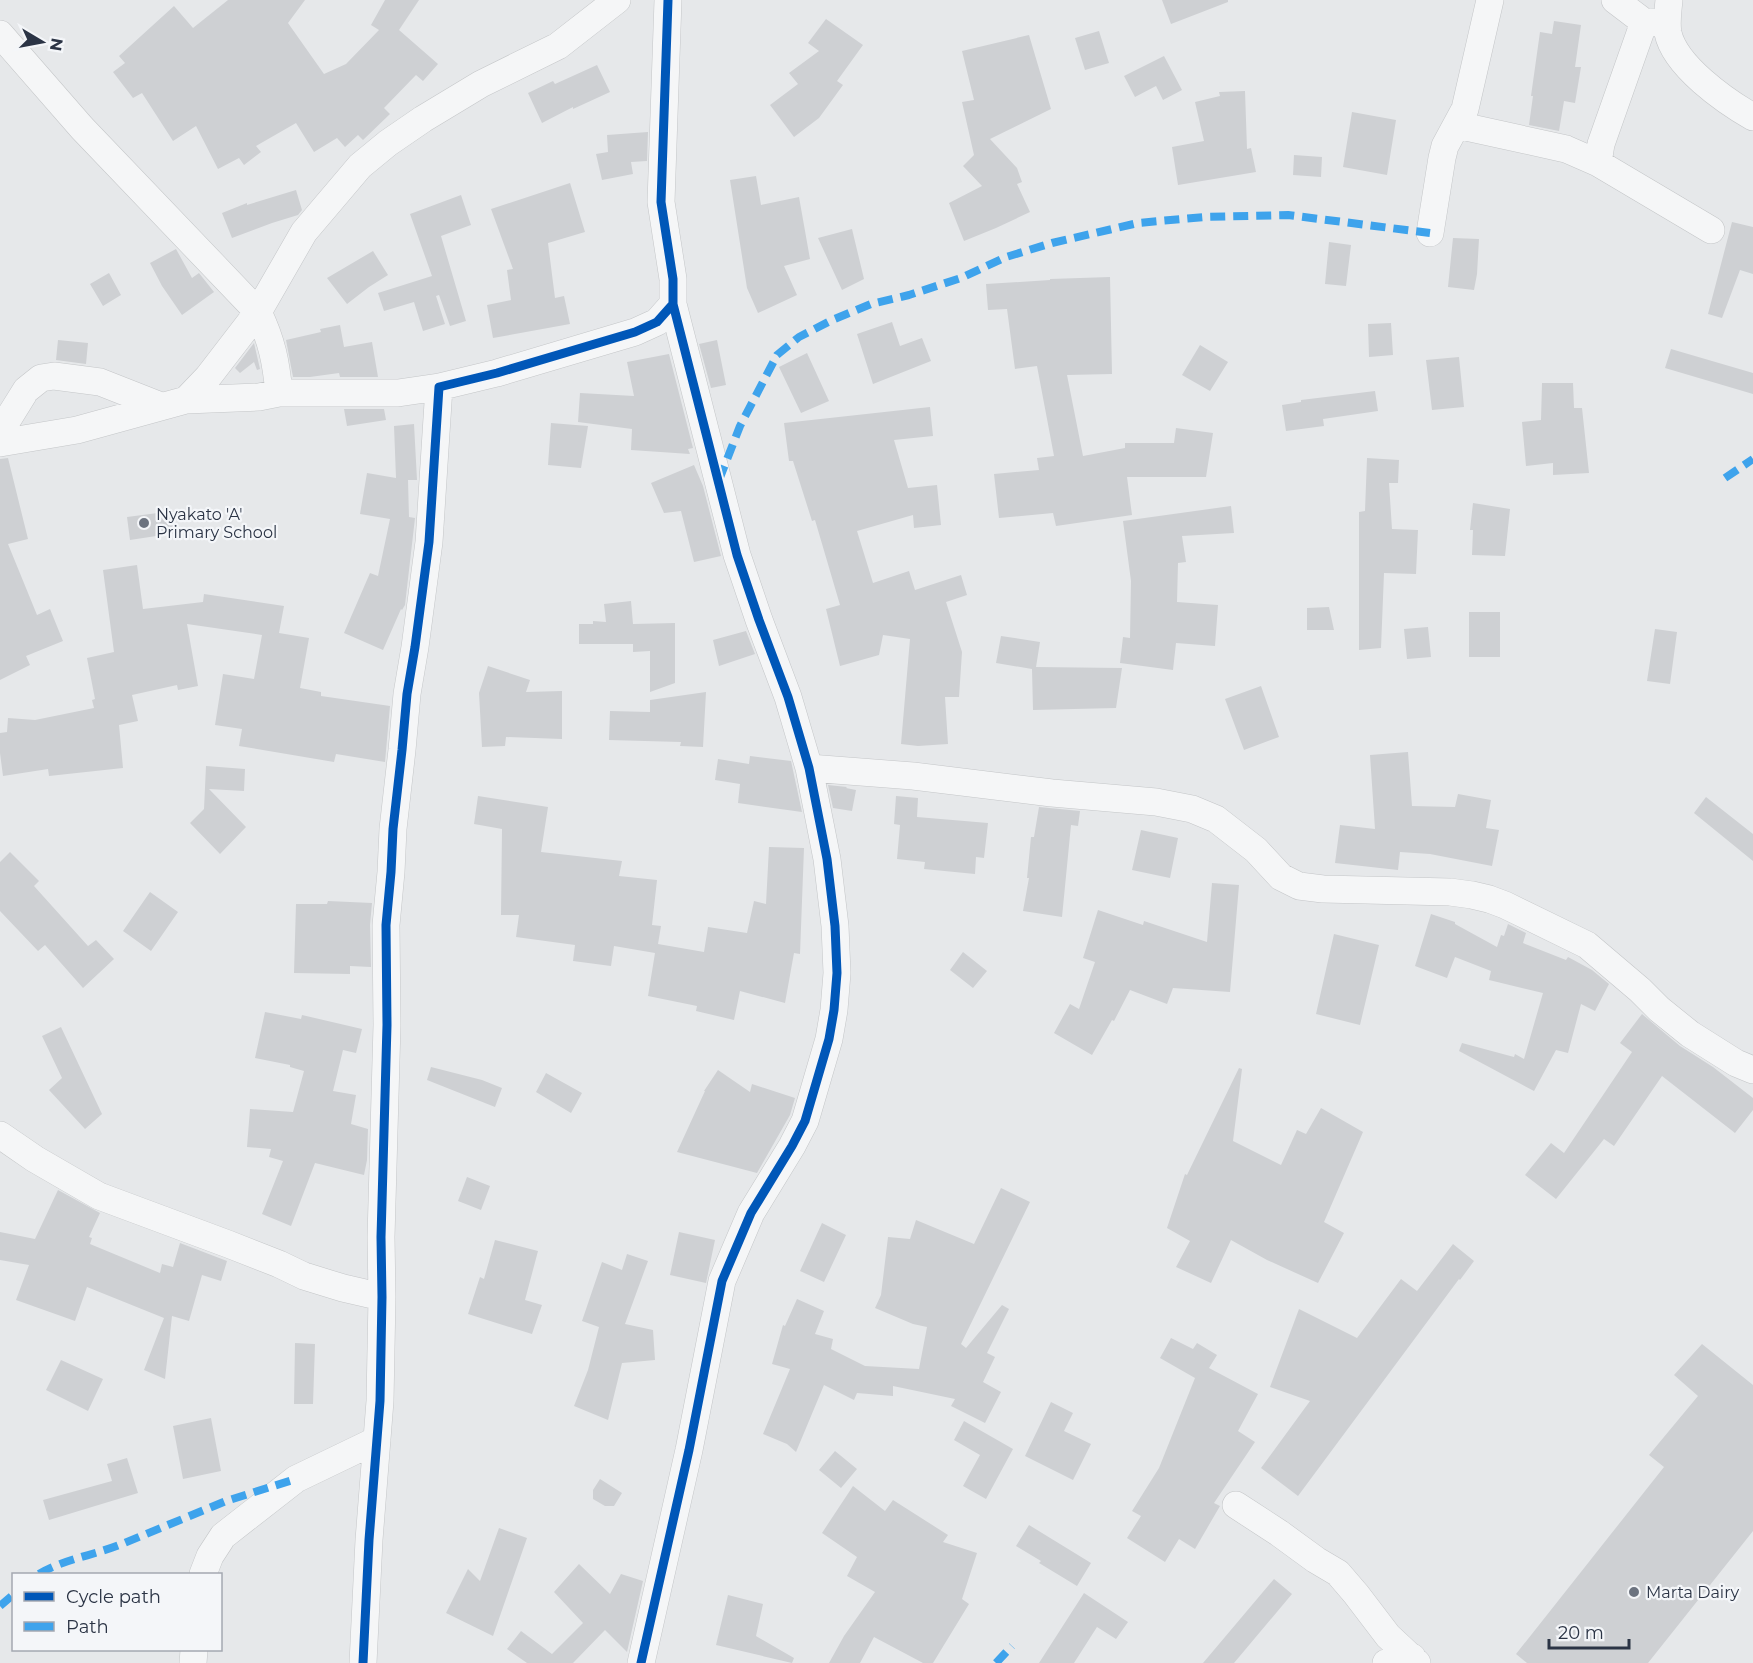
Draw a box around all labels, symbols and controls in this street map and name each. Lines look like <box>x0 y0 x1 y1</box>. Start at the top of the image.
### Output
north arrow <box>12 12 72 72</box>
text: N <box>46 36 67 53</box>
place label: Nyakato 'A' Primary School <box>156 505 277 542</box>
marker: Nyakato 'A' Primary School <box>137 516 151 530</box>
legend <box>12 1573 222 1651</box>
place label: Marta Dairy <box>1646 1583 1739 1602</box>
marker: Marta Dairy <box>1627 1585 1641 1599</box>
text: Cycle path <box>66 1586 161 1608</box>
scale bar <box>1549 1612 1628 1650</box>
text: Path <box>66 1616 109 1638</box>
text: 20 m <box>1558 1622 1604 1644</box>

